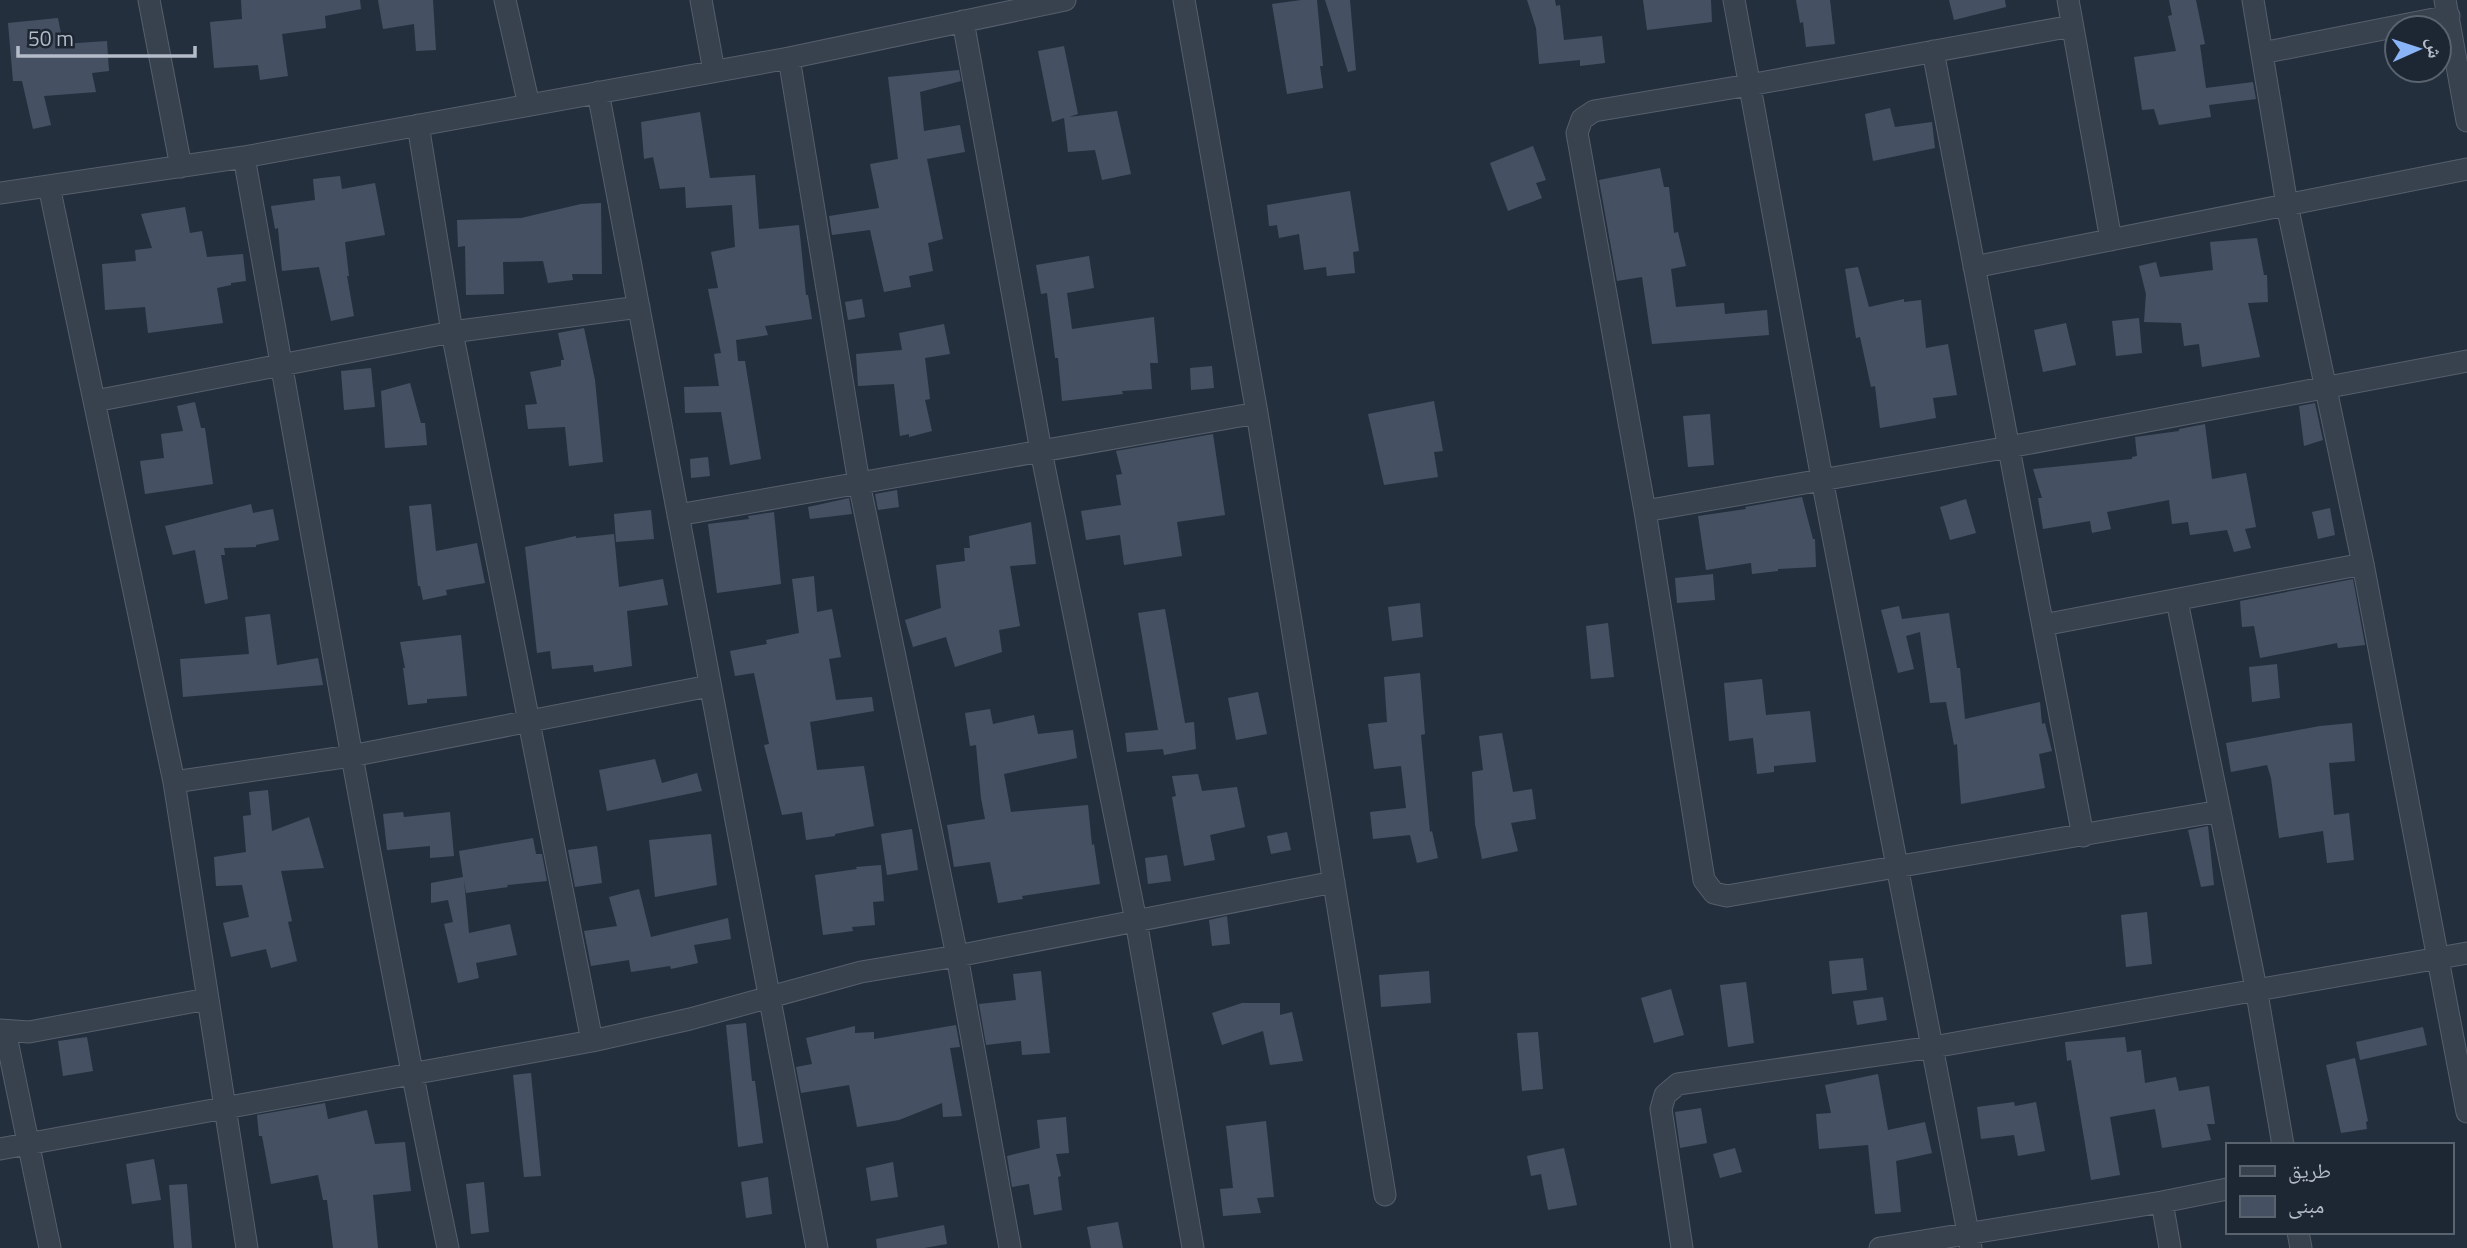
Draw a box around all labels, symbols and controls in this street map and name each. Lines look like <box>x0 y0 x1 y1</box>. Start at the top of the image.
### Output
scale bar <box>18 14 194 58</box>
north arrow <box>2383 14 2453 84</box>
text: 50 m <box>28 22 74 54</box>
text: ش <box>2420 37 2450 59</box>
legend <box>2226 1143 2453 1234</box>
text: طريق <box>2288 1154 2331 1186</box>
text: مبنى <box>2288 1189 2324 1221</box>

